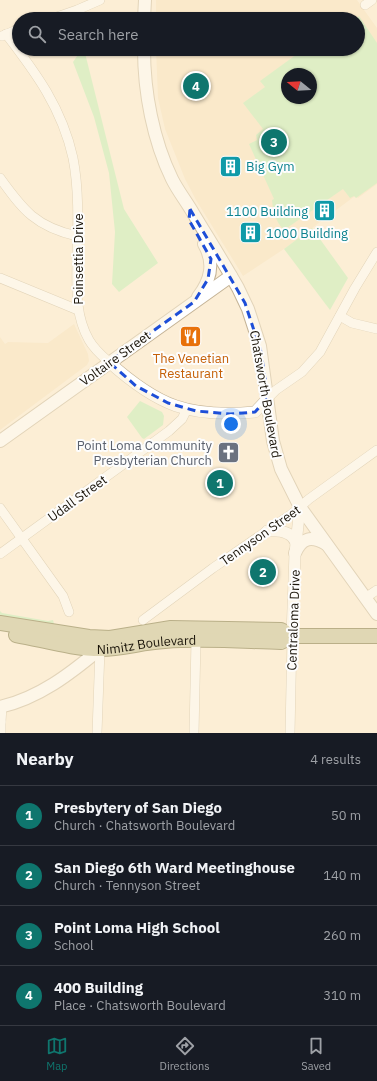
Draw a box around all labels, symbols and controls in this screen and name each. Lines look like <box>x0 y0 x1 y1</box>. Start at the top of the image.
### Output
search box <box>12 12 365 56</box>
icon: search <box>26 23 48 45</box>
text: Search here <box>58 25 138 44</box>
north arrow <box>281 68 317 104</box>
pin: 4 <box>183 71 209 101</box>
pin: 3 <box>261 127 287 157</box>
building icon: Big Gym <box>217 153 243 179</box>
place label: Big Gym <box>246 158 295 175</box>
building icon: 1100 Building <box>311 198 337 224</box>
place label: 1100 Building <box>226 203 308 220</box>
street label: Poinsettia Drive <box>70 213 87 305</box>
building icon: 1000 Building <box>238 220 264 246</box>
place label: 1000 Building <box>266 225 348 242</box>
restaurant icon: The Venetian Restaurant <box>178 323 204 349</box>
street label: Voltaire Street <box>76 327 154 390</box>
street label: Chatsworth Boulevard <box>246 329 285 459</box>
place label: The Venetian Restaurant <box>153 350 229 382</box>
your location <box>221 414 241 434</box>
place label: Point Loma Community Presbyterian Church <box>77 437 213 469</box>
church icon: Point Loma Community Presbyterian Church <box>215 439 241 465</box>
pin: 1 <box>207 468 233 498</box>
street label: Udall Street <box>44 471 110 526</box>
street label: Tennyson Street <box>217 501 304 569</box>
pin: 2 <box>250 557 276 587</box>
street label: Centraloma Drive <box>283 569 304 671</box>
street label: Nimitz Boulevard <box>97 632 196 658</box>
text: Nearby <box>16 748 74 770</box>
text: 4 results <box>310 751 361 768</box>
text: Presbytery of San Diego <box>54 798 222 817</box>
text: 1 <box>25 807 33 824</box>
text: 50 m <box>331 807 361 824</box>
text: Church · Chatsworth Boulevard <box>54 817 235 834</box>
text: San Diego 6th Ward Meetinghouse <box>54 858 295 877</box>
text: 2 <box>25 867 33 884</box>
text: 140 m <box>323 867 361 884</box>
text: Church · Tennyson Street <box>54 877 200 894</box>
text: Point Loma High School <box>54 918 220 937</box>
text: 3 <box>25 927 33 944</box>
text: 260 m <box>323 927 361 944</box>
text: School <box>54 937 94 954</box>
text: 400 Building <box>54 978 143 997</box>
text: 4 <box>25 987 33 1004</box>
text: 310 m <box>323 987 361 1004</box>
text: Place · Chatsworth Boulevard <box>54 997 226 1014</box>
tab: Map <box>46 1035 68 1073</box>
tab: Directions <box>160 1035 210 1073</box>
tab: Saved <box>301 1035 331 1073</box>

